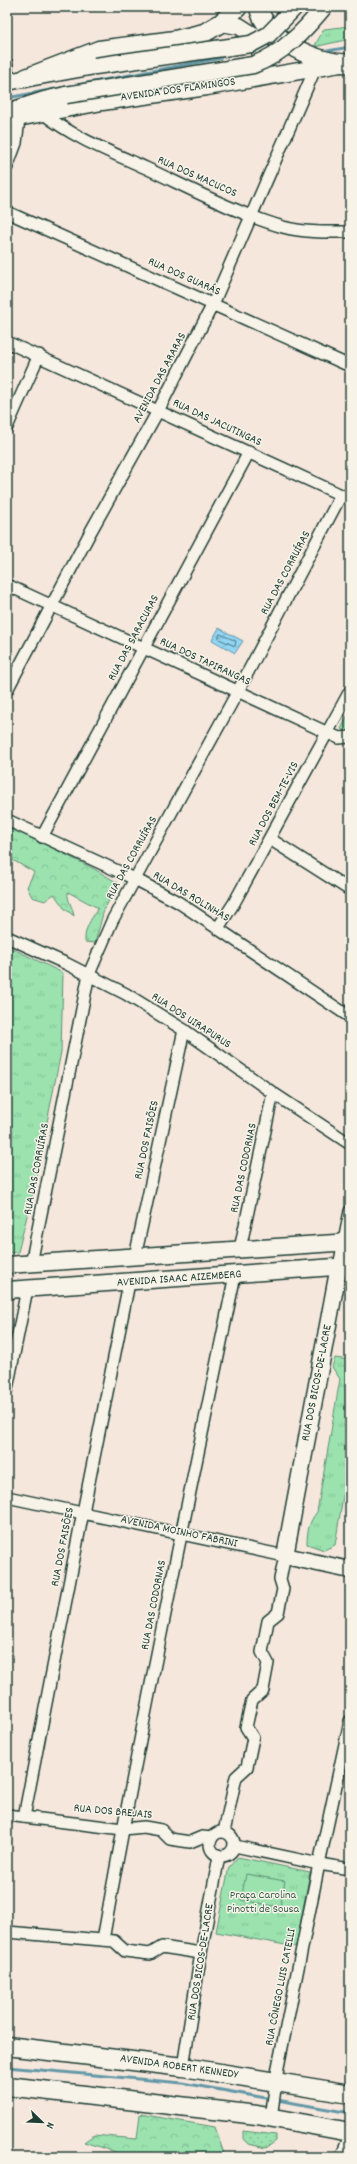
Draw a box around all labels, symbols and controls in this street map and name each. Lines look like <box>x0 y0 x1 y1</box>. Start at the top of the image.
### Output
street label: AVENIDA DOS FLAMINGOS <box>119 74 237 106</box>
street label: RUA DOS MACUCOS <box>155 152 239 202</box>
street label: RUA DOS GUARÁS <box>145 253 223 301</box>
street label: AVENIDA DAS ARARAS <box>129 330 191 426</box>
street label: RUA DAS JACUTINGAS <box>170 395 264 451</box>
street label: RUA DAS CORRUÍRAS <box>257 528 315 618</box>
street label: RUA DAS SARACURAS <box>104 592 164 684</box>
street label: RUA DOS TAPIRANGAS <box>157 633 253 691</box>
street label: RUA DOS BEM-TE-VIS <box>245 759 303 849</box>
street label: RUA DAS CORRUÍRAS <box>102 813 162 903</box>
street label: RUA DAS ROLINHAS <box>149 867 233 927</box>
street label: RUA DOS UIRAPURUS <box>148 989 234 1053</box>
street label: RUA DOS FAISÕES <box>130 1099 164 1181</box>
street label: RUA DAS CORRUÍRAS <box>20 1122 54 1216</box>
street label: RUA DAS CODORNAS <box>226 1122 262 1214</box>
street label: AVENIDA ISAAC AIZEMBERG <box>116 1266 242 1292</box>
street label: RUA DOS BICOS-DE-LACRE <box>297 1323 337 1443</box>
street label: RUA DOS FAISÕES <box>47 1506 79 1588</box>
street label: AVENIDA MOINHO FABRINI <box>119 1511 239 1553</box>
street label: RUA DAS CODORNAS <box>137 1559 171 1651</box>
street label: RUA DOS BREJAIS <box>73 1800 153 1824</box>
park label: Praça Carolina Pinotti de Sousa <box>227 1887 300 1918</box>
street label: RUA DOS BICOS-DE-LACRE <box>183 1902 219 2022</box>
street label: RUA CÔNEGO LUIS CATELLI <box>261 1927 301 2047</box>
street label: AVENIDA ROBERT KENNEDY <box>119 2050 240 2084</box>
north arrow <box>22 2102 62 2142</box>
text: N <box>41 2119 58 2131</box>

